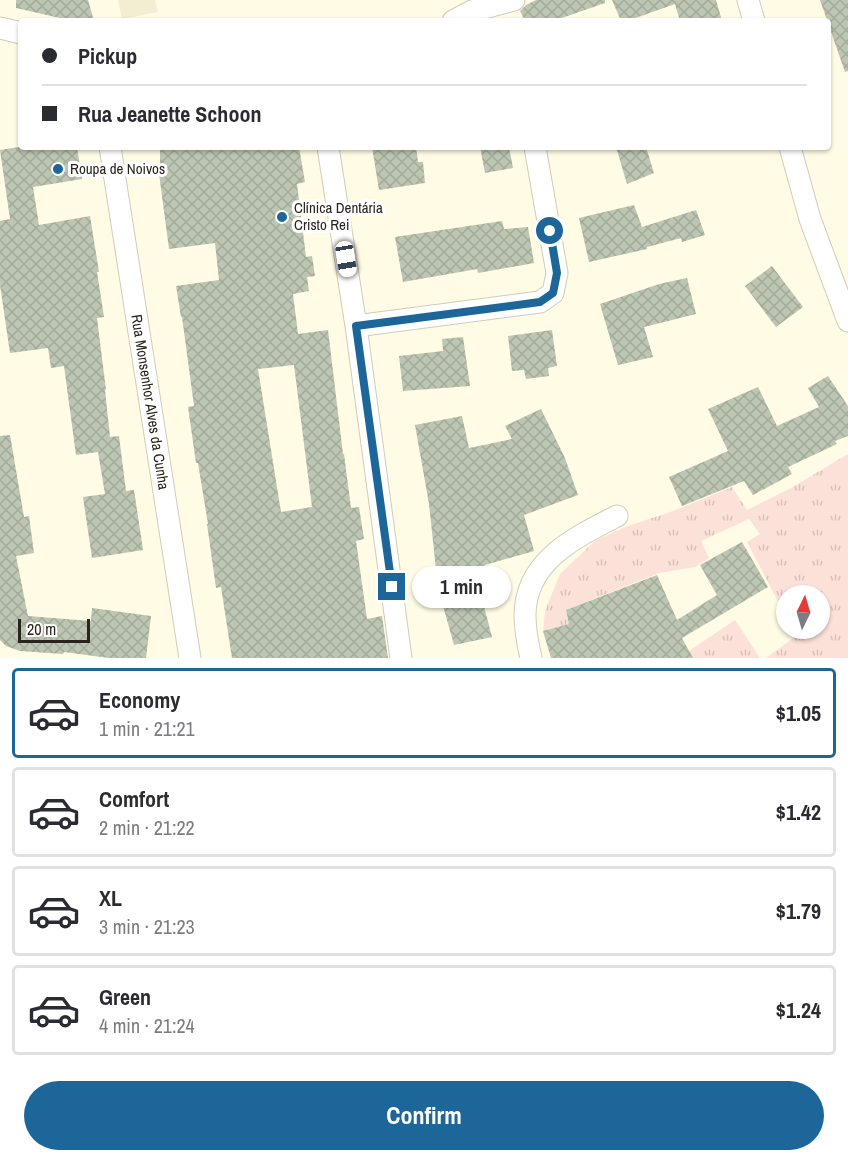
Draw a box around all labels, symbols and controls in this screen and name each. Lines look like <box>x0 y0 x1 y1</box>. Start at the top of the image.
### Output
text: Pickup <box>78 41 137 71</box>
text: Rua Jeanette Schoon <box>78 99 261 129</box>
place label: Roupa de Noivos <box>70 158 165 179</box>
marker: Roupa de Noivos <box>51 162 65 176</box>
place label: Clínica Dentária Cristo Rei <box>294 197 383 235</box>
marker: Clínica Dentária Cristo Rei <box>275 210 289 224</box>
route start <box>536 217 563 244</box>
car <box>334 240 358 278</box>
street label: Rua Monsenhor Alves da Cunha <box>126 313 175 491</box>
callout: 1 min <box>413 566 512 608</box>
route end <box>378 573 405 600</box>
text: 1 min <box>440 573 483 600</box>
north arrow <box>776 585 830 639</box>
map controls <box>776 585 830 639</box>
scale bar <box>18 616 90 644</box>
text: 20 m <box>27 618 56 640</box>
text: Economy <box>99 685 180 715</box>
icon: car <box>27 686 81 740</box>
text: $1.05 <box>776 698 821 728</box>
text: 1 min · 21:21 <box>99 715 195 742</box>
text: Comfort <box>99 784 169 814</box>
icon: car <box>27 785 81 839</box>
text: $1.42 <box>776 797 821 827</box>
text: 2 min · 21:22 <box>99 814 195 841</box>
text: XL <box>99 883 122 913</box>
icon: car <box>27 884 81 938</box>
text: $1.79 <box>776 896 821 926</box>
text: 3 min · 21:23 <box>99 913 195 940</box>
text: Green <box>99 982 151 1012</box>
icon: car <box>27 983 81 1037</box>
text: $1.24 <box>776 995 821 1025</box>
text: 4 min · 21:24 <box>99 1012 195 1039</box>
button: Confirm <box>24 1081 824 1150</box>

